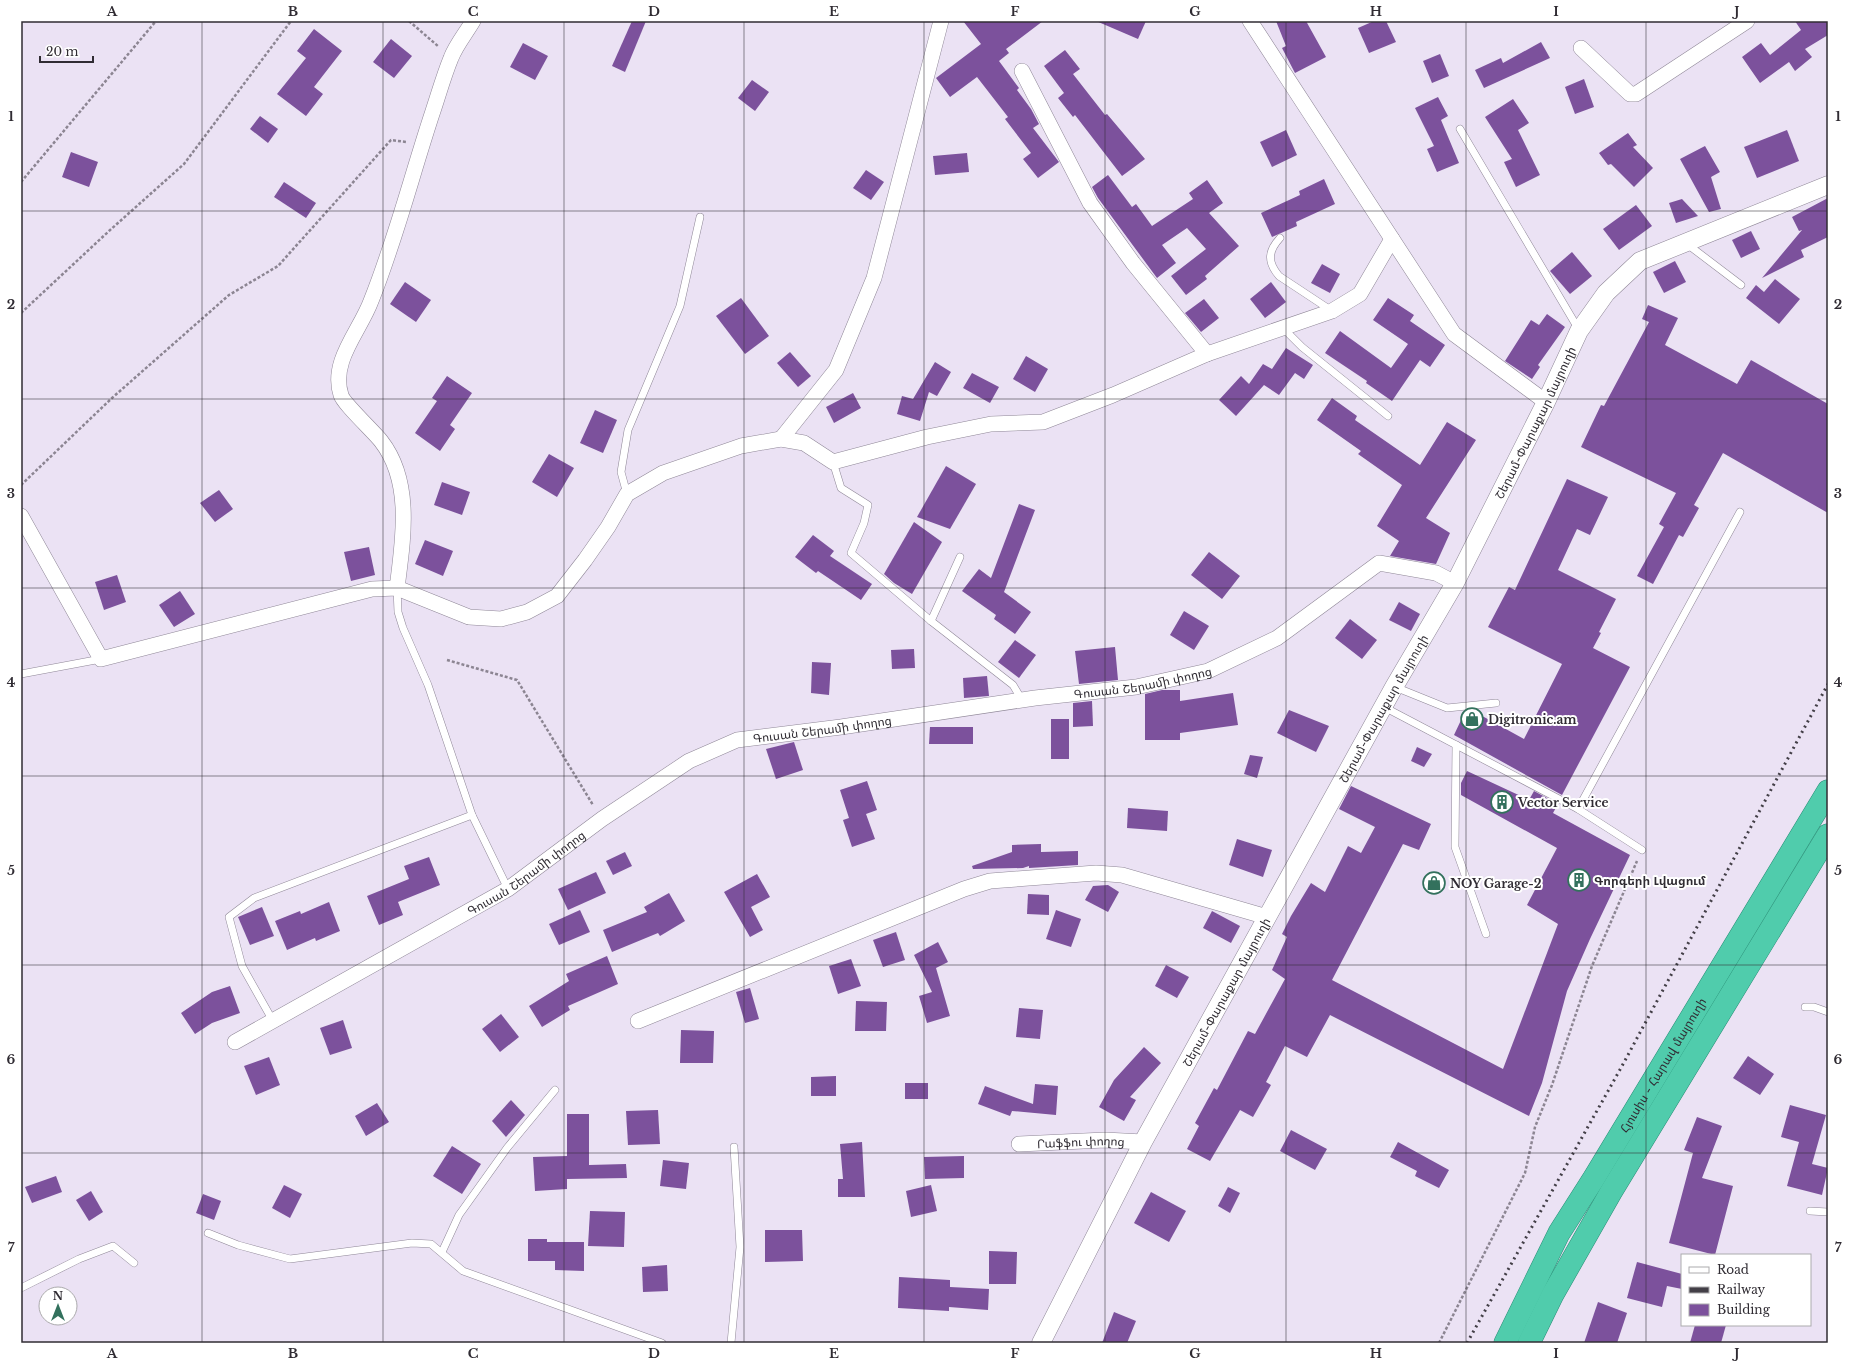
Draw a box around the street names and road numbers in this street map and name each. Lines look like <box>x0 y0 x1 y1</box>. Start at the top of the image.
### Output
street label: Շերամ-Փարաքար մայրուղի <box>1491 344 1578 501</box>
street label: Շերամ-Փարաքար մայրուղի <box>1335 632 1431 785</box>
street label: Գուսան Շերամի փողոց <box>1073 663 1213 701</box>
street label: Գուսան Շերամի փողոց <box>752 712 893 745</box>
street label: Գուսան Շերամի փողոց <box>464 827 588 918</box>
street label: Շերամ-Փարաքար մայրուղի <box>1179 915 1273 1069</box>
street label: Հյուսիս - Հարավ մայրուղի <box>1616 995 1709 1135</box>
street label: Րաֆֆու փողոց <box>1037 1132 1125 1151</box>

